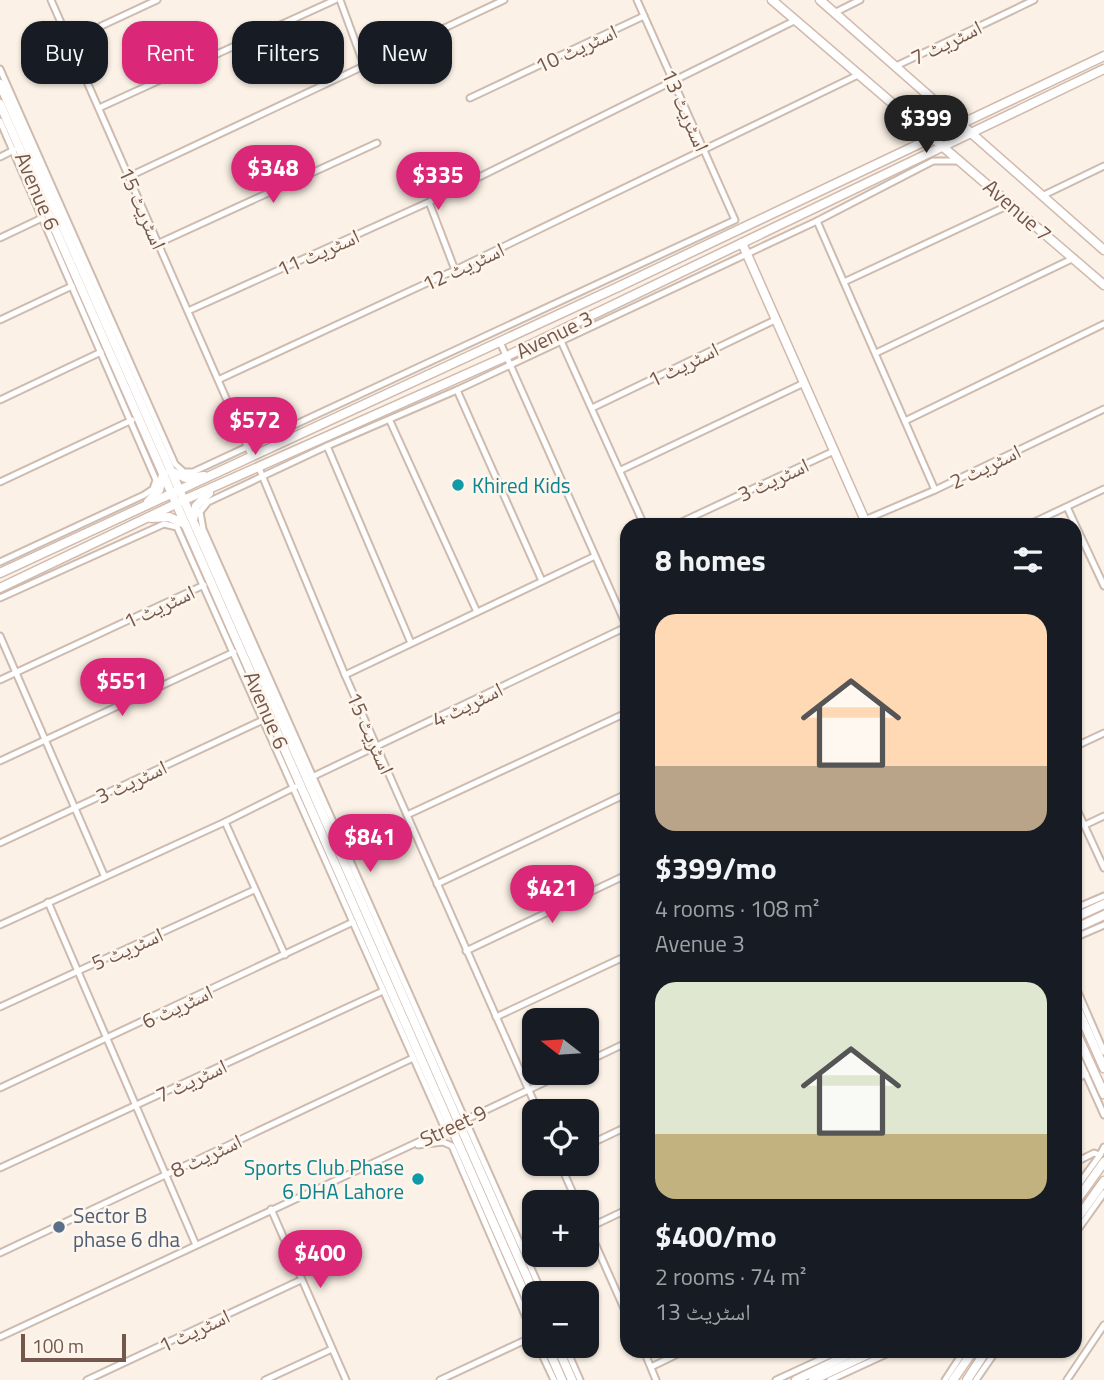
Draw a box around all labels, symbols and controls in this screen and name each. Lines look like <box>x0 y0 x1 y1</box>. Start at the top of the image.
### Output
street label: اسٹریٹ 7 <box>905 11 987 73</box>
street label: اسٹریٹ 10 <box>530 15 622 81</box>
chip: Buy <box>21 21 108 84</box>
chip: Rent <box>122 21 218 84</box>
chip: Filters <box>232 21 344 84</box>
chip: New <box>358 21 452 84</box>
street label: اسٹریٹ 13 <box>654 64 718 156</box>
pin: $399 <box>885 96 967 155</box>
text: $399 <box>900 100 952 135</box>
pin: $348 <box>232 146 314 205</box>
street label: Avenue 6 <box>7 147 69 235</box>
text: $348 <box>247 150 299 185</box>
pin: $335 <box>397 152 479 212</box>
text: $335 <box>412 157 464 192</box>
street label: اسٹریٹ 15 <box>111 162 175 254</box>
street label: Avenue 7 <box>977 171 1059 249</box>
street label: اسٹریٹ 11 <box>272 220 364 284</box>
street label: اسٹریٹ 12 <box>417 233 509 299</box>
street label: Avenue 3 <box>510 302 598 366</box>
street label: اسٹریٹ 1 <box>642 333 724 395</box>
pin: $572 <box>214 398 296 457</box>
text: $572 <box>229 402 281 437</box>
street label: اسٹریٹ 2 <box>944 435 1026 497</box>
street label: اسٹریٹ 3 <box>732 449 814 509</box>
place label: Khired Kids <box>472 469 571 501</box>
marker: Khired Kids <box>450 477 466 493</box>
text: 8 homes <box>655 537 766 583</box>
icon: filters <box>1009 541 1047 579</box>
street label: اسٹریٹ 1 <box>118 576 200 636</box>
pin: $551 <box>81 658 163 718</box>
icon: home <box>788 660 914 786</box>
text: $551 <box>96 663 148 698</box>
street label: Avenue 6 <box>236 666 298 754</box>
street label: اسٹریٹ 4 <box>426 673 508 735</box>
street label: اسٹریٹ 15 <box>339 687 403 779</box>
street label: اسٹریٹ 3 <box>90 751 172 811</box>
pin: $841 <box>329 814 411 874</box>
text: $841 <box>344 819 396 854</box>
text: $399/mo <box>655 845 777 891</box>
pin: $421 <box>511 866 593 925</box>
text: $421 <box>526 870 578 905</box>
text: 4 rooms · 108 m² <box>655 891 819 926</box>
street label: اسٹریٹ 5 <box>86 918 168 978</box>
text: Avenue 3 <box>655 926 745 961</box>
street label: اسٹریٹ 6 <box>136 976 218 1036</box>
north arrow <box>522 1008 598 1085</box>
map controls <box>522 1008 599 1358</box>
icon: home <box>788 1028 914 1154</box>
street label: اسٹریٹ 7 <box>150 1050 232 1110</box>
street label: Street 9 <box>414 1096 492 1154</box>
button: locate <box>522 1099 599 1176</box>
street label: اسٹریٹ 8 <box>165 1125 247 1185</box>
place label: Sports Club Phase 6 DHA Lahore <box>244 1151 404 1207</box>
marker: Sports Club Phase 6 DHA Lahore <box>410 1171 426 1187</box>
button: + <box>522 1190 599 1267</box>
place label: Sector B phase 6 dha <box>73 1199 181 1255</box>
text: $400/mo <box>655 1213 777 1259</box>
marker: Sector B phase 6 dha <box>51 1219 67 1235</box>
pin: $400 <box>279 1230 361 1290</box>
text: $400 <box>294 1235 346 1270</box>
text: 2 rooms · 74 m² <box>655 1259 806 1294</box>
button: − <box>522 1281 599 1358</box>
text: اسٹریٹ 13 <box>655 1294 751 1329</box>
street label: اسٹریٹ 1 <box>153 1300 235 1360</box>
scale bar <box>21 1331 126 1363</box>
text: 100 m <box>32 1331 84 1360</box>

